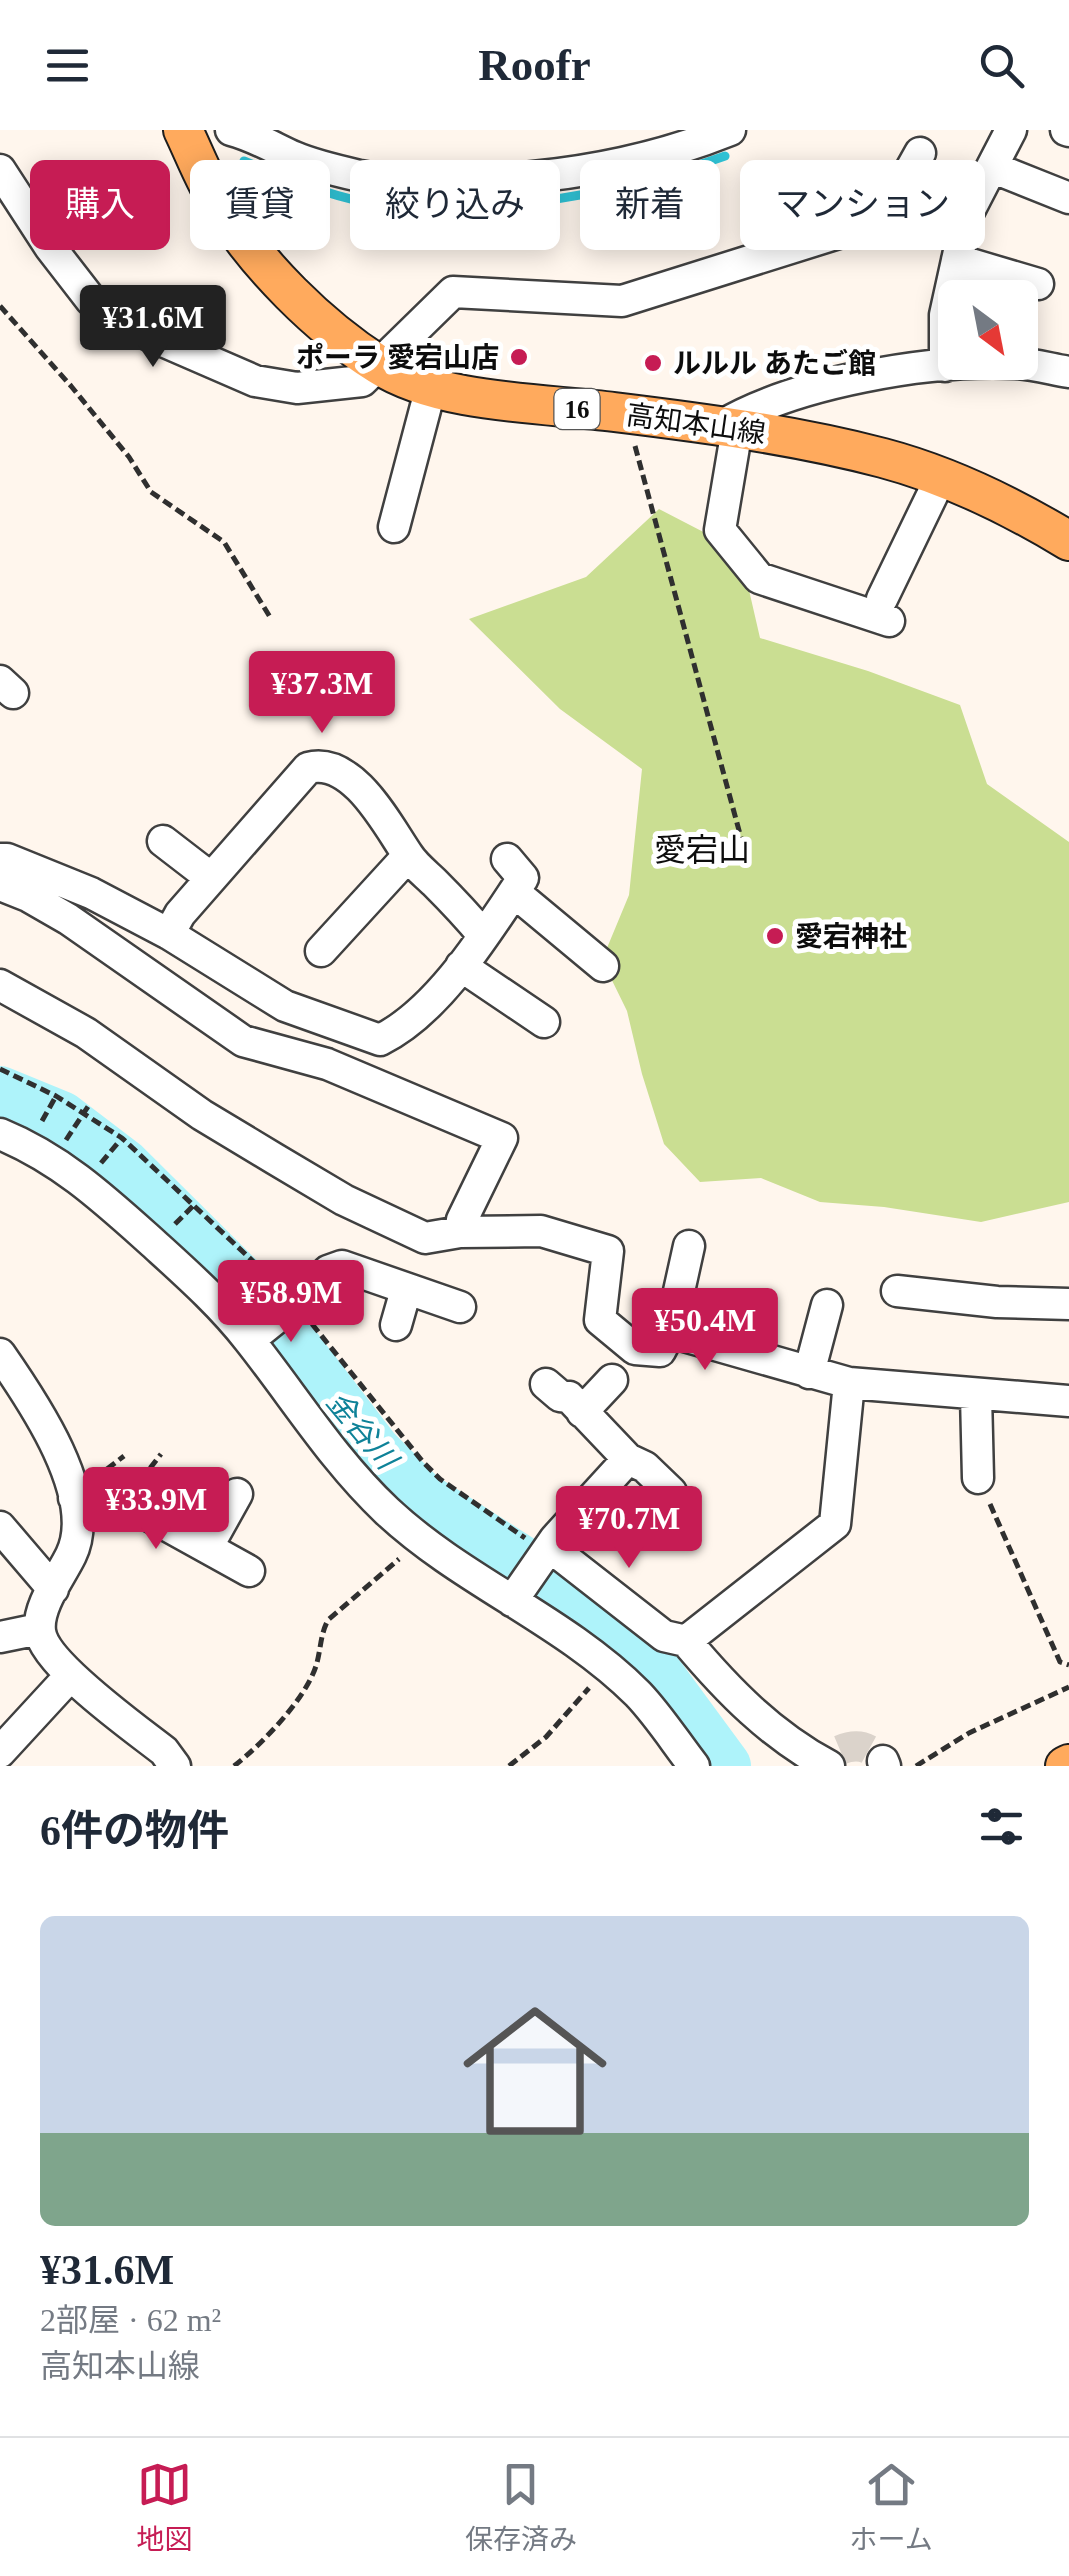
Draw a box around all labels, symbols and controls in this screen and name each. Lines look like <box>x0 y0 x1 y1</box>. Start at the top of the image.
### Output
icon: menu <box>40 38 95 93</box>
icon: search <box>974 38 1029 93</box>
text: Roofr <box>478 40 591 90</box>
chip: 購入 <box>30 160 170 250</box>
chip: 賃貸 <box>190 160 330 250</box>
chip: 絞り込み <box>350 160 560 250</box>
chip: 新着 <box>580 160 720 250</box>
chip: マンション <box>740 160 985 250</box>
north arrow <box>938 280 1038 380</box>
map controls <box>938 280 1038 380</box>
pin: ¥31.6M <box>72 285 234 370</box>
text: ¥31.6M <box>102 299 204 335</box>
place label: ポーラ 愛宕山店 <box>296 342 499 373</box>
marker: ポーラ 愛宕山店 <box>508 346 530 368</box>
place label: ルルル あたご館 <box>673 348 876 379</box>
marker: ルルル あたご館 <box>642 352 664 374</box>
road number: 16 <box>554 389 600 429</box>
street label: 高知本山線 <box>625 399 767 449</box>
pin: ¥37.3M <box>241 651 403 736</box>
text: ¥37.3M <box>271 665 373 701</box>
district label: 愛宕山 <box>654 832 750 868</box>
place label: 愛宕神社 <box>795 921 907 952</box>
marker: 愛宕神社 <box>764 925 786 947</box>
pin: ¥58.9M <box>210 1260 372 1345</box>
text: ¥58.9M <box>240 1274 342 1310</box>
pin: ¥50.4M <box>624 1288 786 1373</box>
text: ¥50.4M <box>654 1302 756 1338</box>
water label: 金谷川 <box>320 1385 405 1477</box>
pin: ¥33.9M <box>75 1467 237 1552</box>
text: ¥33.9M <box>105 1481 207 1517</box>
pin: ¥70.7M <box>548 1486 710 1571</box>
text: ¥70.7M <box>578 1500 680 1536</box>
icon: filters <box>974 1799 1029 1854</box>
text: 6件の物件 <box>40 1808 229 1854</box>
icon: home <box>445 1981 625 2161</box>
text: ¥31.6M <box>40 2247 174 2293</box>
text: 2部屋 · 62 m² <box>40 2302 221 2338</box>
text: 高知本山線 <box>40 2348 200 2384</box>
tab: 地図 <box>136 2457 192 2557</box>
tab: 保存済み <box>465 2457 577 2557</box>
tab: ホーム <box>850 2457 933 2557</box>

